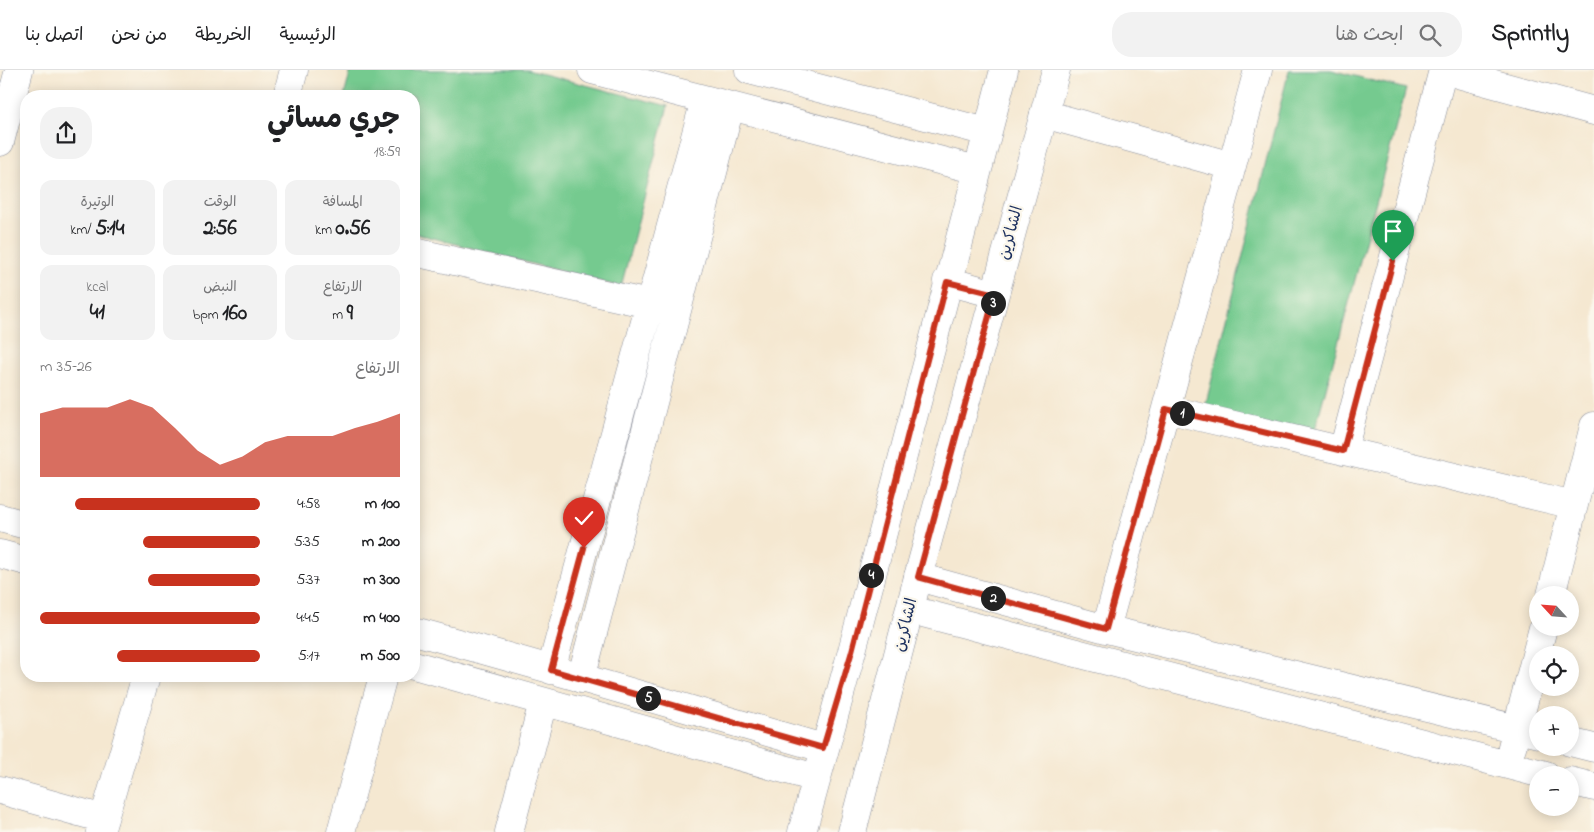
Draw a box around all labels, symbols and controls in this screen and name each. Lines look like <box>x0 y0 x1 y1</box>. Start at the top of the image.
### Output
search box <box>1112 12 1462 57</box>
text: Sprintly <box>1492 17 1569 52</box>
icon: search <box>1416 21 1444 49</box>
text: ابحث هنا <box>1335 22 1404 49</box>
text: اتصل بنا <box>25 23 83 49</box>
text: من نحن <box>111 23 167 49</box>
text: الخريطة <box>195 23 251 49</box>
text: الرئيسية <box>279 23 336 49</box>
text: جري مسائي <box>267 100 400 141</box>
button: share <box>40 107 92 159</box>
text: 18:59 <box>374 140 400 164</box>
text: الوتيرة <box>80 192 114 213</box>
text: الوقت <box>204 192 236 213</box>
text: المسافة <box>323 192 363 213</box>
street label: الشاكرين <box>992 203 1030 263</box>
pin <box>1372 210 1414 261</box>
text: 5:14 <box>95 214 124 244</box>
text: 2:56 <box>203 214 237 244</box>
text: 0.56 <box>336 214 370 244</box>
icon: arrive <box>1379 217 1407 245</box>
text: /km <box>70 220 95 241</box>
text: km <box>315 220 336 241</box>
text: kcal <box>86 277 108 298</box>
text: النبض <box>203 277 237 298</box>
text: الارتفاع <box>323 277 362 298</box>
pin: 3 <box>980 290 1006 316</box>
text: 3 <box>991 293 996 314</box>
text: 41 <box>90 298 105 328</box>
text: 160 <box>222 299 247 329</box>
text: 9 <box>347 299 353 329</box>
text: bpm <box>193 305 222 326</box>
text: m <box>332 305 347 326</box>
text: 26–35 m <box>40 355 92 379</box>
text: الارتفاع <box>355 357 400 381</box>
pin: 1 <box>1170 400 1194 426</box>
text: 1 <box>1180 403 1185 424</box>
text: 4:58 <box>297 492 320 516</box>
text: 100 m <box>365 492 400 516</box>
pin <box>563 497 605 548</box>
icon: check <box>570 504 598 532</box>
text: 5:35 <box>294 530 320 554</box>
text: 200 m <box>362 530 400 554</box>
pin: 4 <box>858 562 884 588</box>
text: 4 <box>869 565 874 586</box>
text: 5:37 <box>296 568 320 592</box>
text: 300 m <box>363 568 400 592</box>
pin: 2 <box>980 586 1006 610</box>
north arrow <box>1529 586 1579 636</box>
map controls <box>1529 586 1579 816</box>
text: 2 <box>990 588 997 609</box>
street label: الشاكرين <box>888 595 924 655</box>
text: 4:45 <box>296 606 320 630</box>
text: 400 m <box>363 606 400 630</box>
text: 5:17 <box>298 644 320 668</box>
text: 500 m <box>361 644 400 668</box>
button: locate <box>1529 646 1579 696</box>
pin: 5 <box>636 686 660 710</box>
text: 5 <box>644 688 653 709</box>
button: + <box>1529 706 1579 756</box>
button: − <box>1529 766 1579 816</box>

